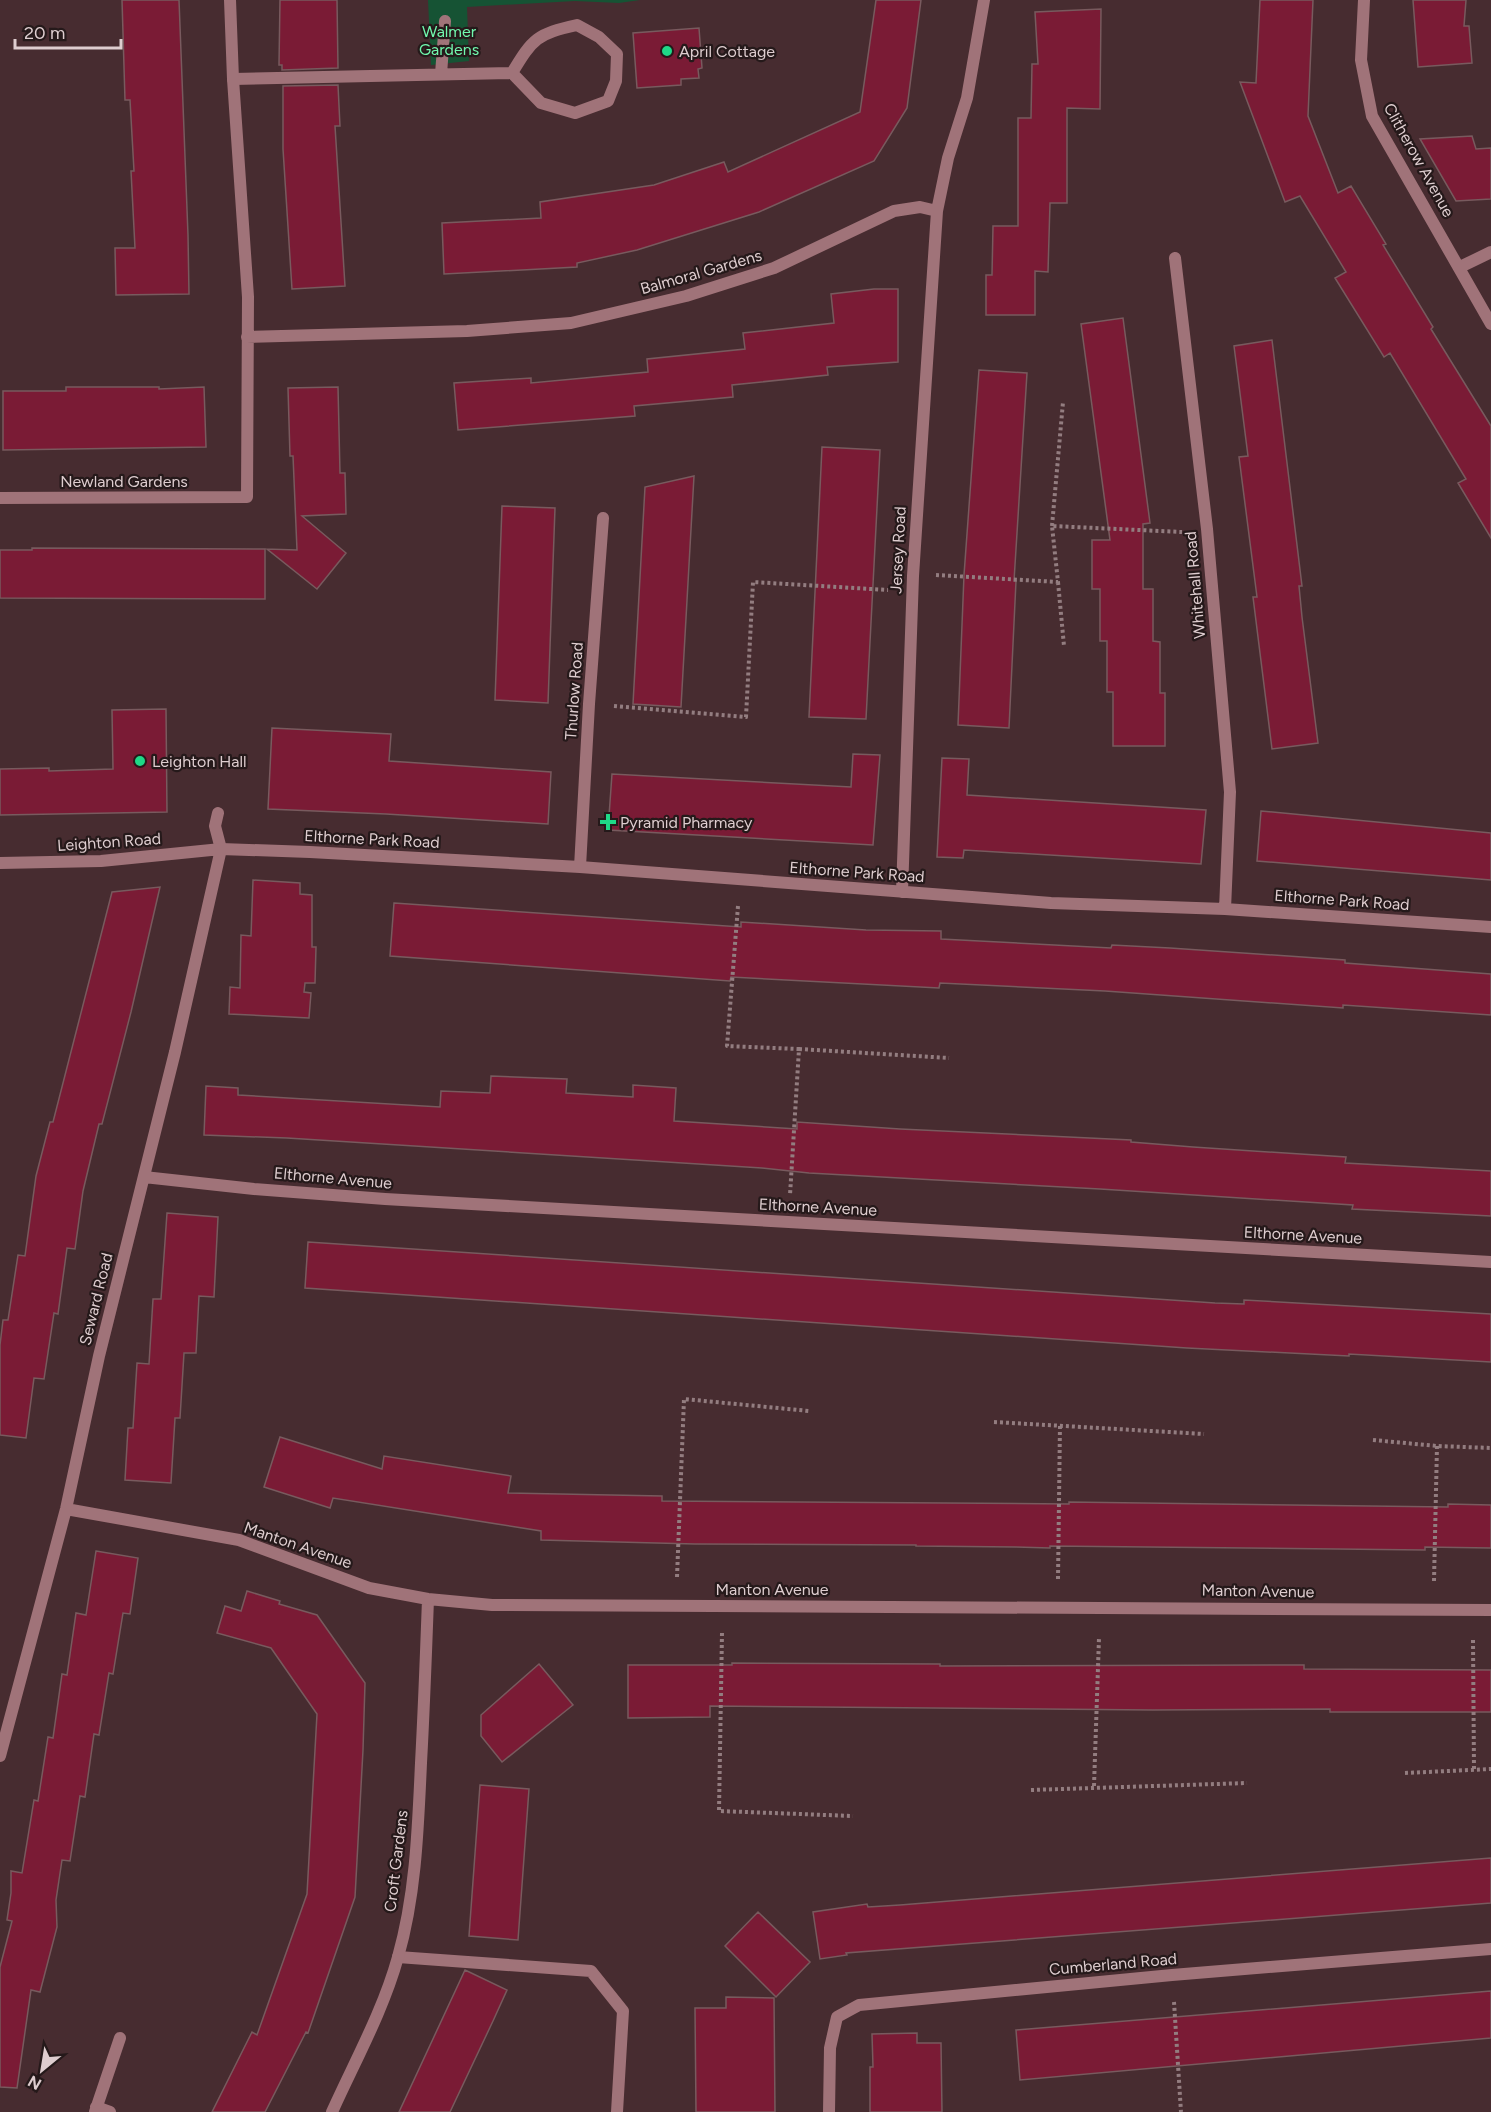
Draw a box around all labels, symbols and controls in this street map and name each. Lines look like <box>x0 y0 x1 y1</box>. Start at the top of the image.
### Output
scale bar <box>15 12 122 50</box>
text: 20 m <box>24 22 65 44</box>
park label: Walmer Gardens <box>419 22 479 59</box>
place label: April Cottage <box>679 42 775 61</box>
marker: April Cottage <box>660 44 674 58</box>
street label: Clitherow Avenue <box>1380 100 1458 221</box>
street label: Balmoral Gardens <box>638 246 764 298</box>
street label: Newland Gardens <box>60 472 188 491</box>
street label: Jersey Road <box>886 506 910 594</box>
street label: Whitehall Road <box>1181 531 1209 639</box>
street label: Thurlow Road <box>561 641 587 741</box>
place label: Leighton Hall <box>152 752 246 771</box>
marker: Leighton Hall <box>133 754 147 768</box>
place label: Pyramid Pharmacy <box>620 813 753 832</box>
marker: Pyramid Pharmacy <box>601 815 615 829</box>
street label: Elthorne Park Road <box>304 826 440 852</box>
street label: Leighton Road <box>56 829 162 855</box>
street label: Elthorne Park Road <box>789 858 925 886</box>
street label: Elthorne Park Road <box>1274 886 1410 914</box>
street label: Elthorne Avenue <box>273 1163 393 1193</box>
street label: Elthorne Avenue <box>758 1194 878 1220</box>
street label: Elthorne Avenue <box>1243 1222 1363 1248</box>
street label: Seward Road <box>75 1251 117 1347</box>
street label: Manton Avenue <box>242 1518 355 1572</box>
street label: Manton Avenue <box>716 1580 829 1599</box>
street label: Manton Avenue <box>1201 1581 1315 1601</box>
street label: Croft Gardens <box>380 1809 412 1913</box>
street label: Cumberland Road <box>1048 1949 1178 1979</box>
north arrow <box>12 2040 72 2100</box>
text: N <box>25 2071 45 2094</box>

